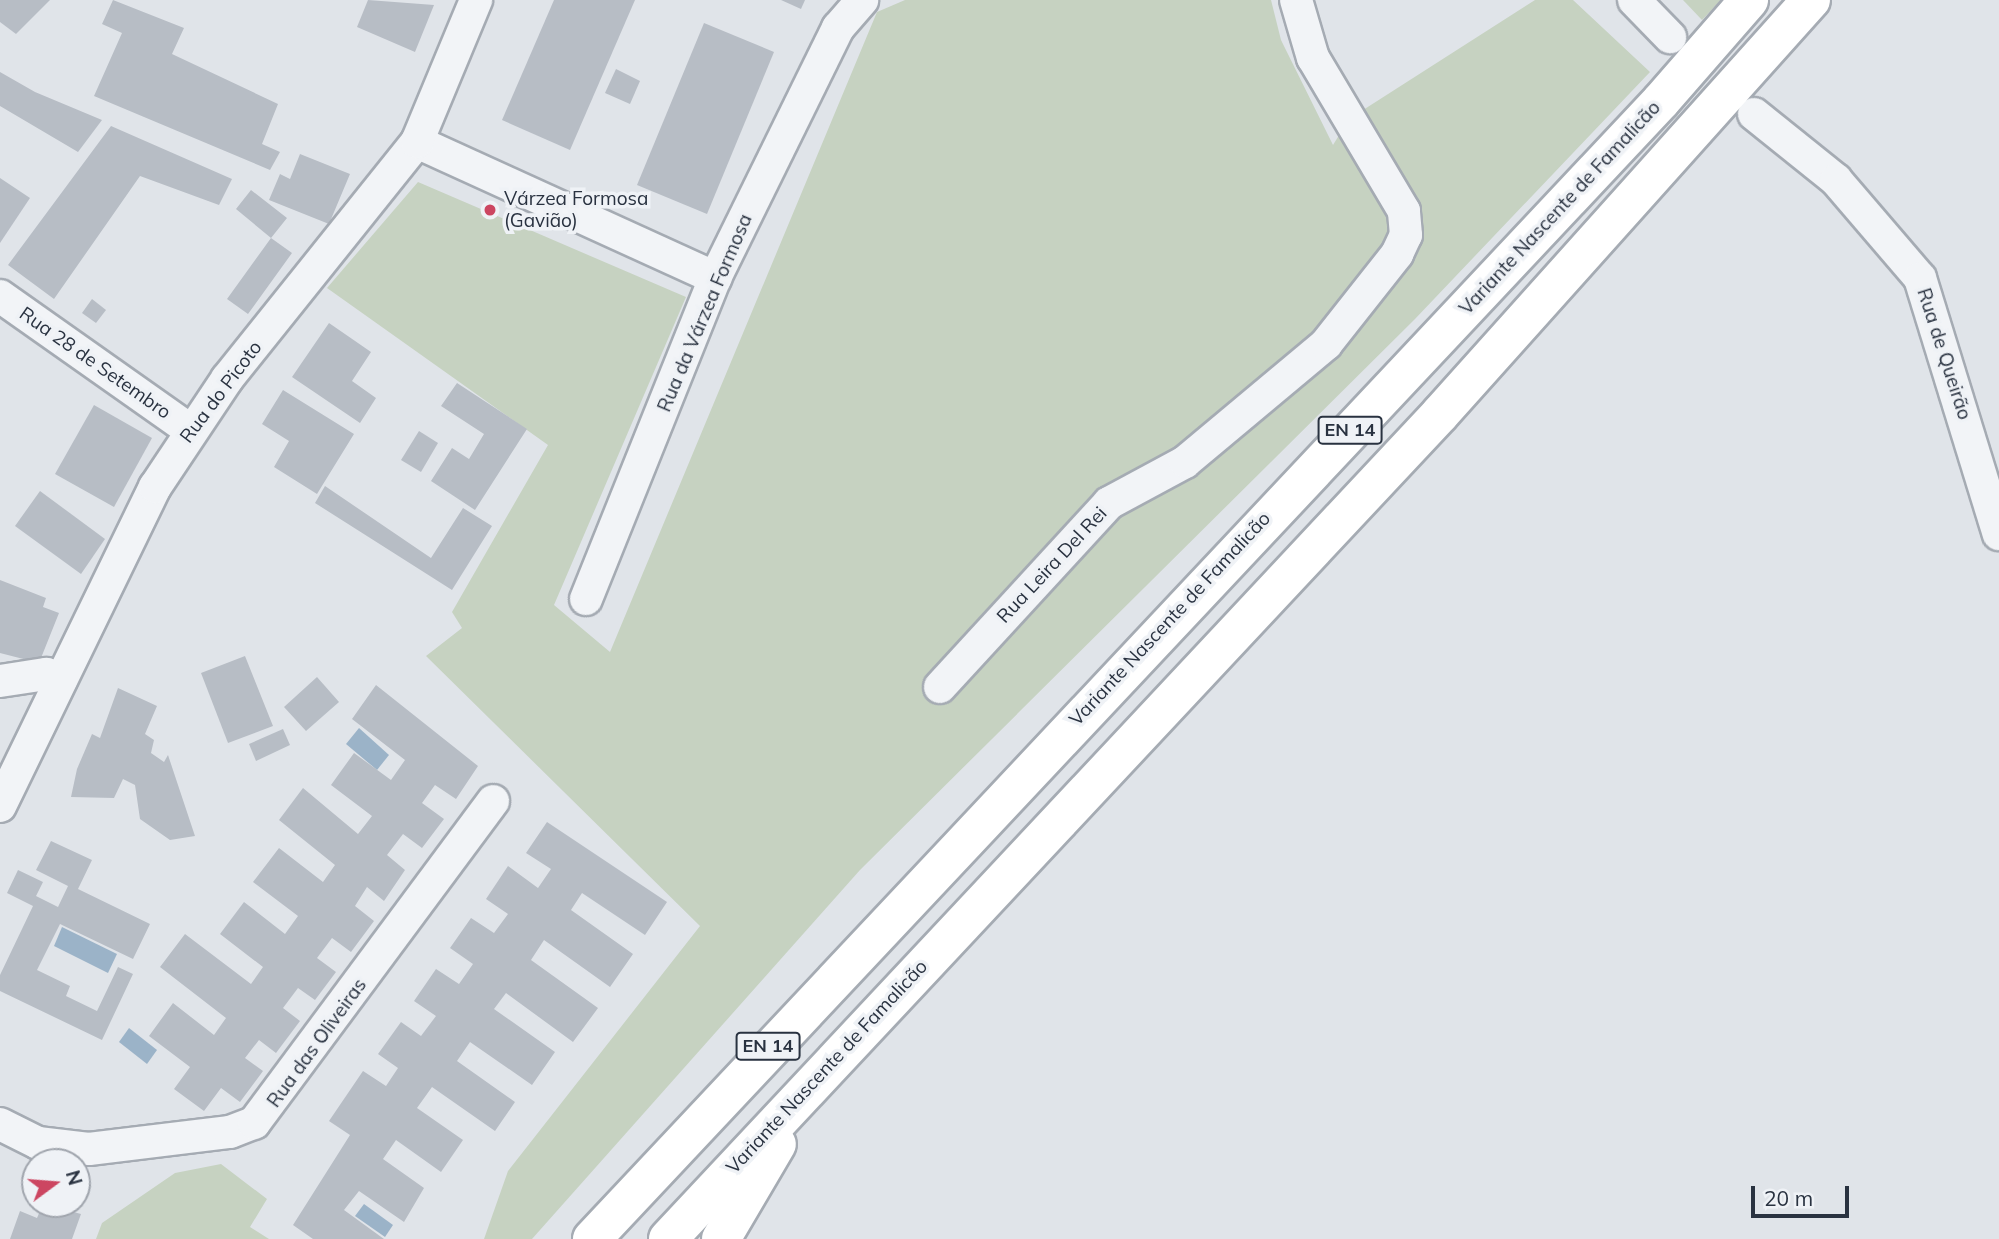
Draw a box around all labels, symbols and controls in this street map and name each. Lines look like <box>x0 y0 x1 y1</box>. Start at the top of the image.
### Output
street label: Variante Nascente de Famalicão <box>1455 96 1665 320</box>
place label: Várzea Formosa (Gavião) <box>504 188 648 232</box>
marker: Várzea Formosa (Gavião) <box>482 202 498 218</box>
street label: Rua da Várzea Formosa <box>653 211 757 415</box>
street label: Rua de Queirão <box>1912 285 1976 423</box>
street label: Rua 28 de Setembro <box>15 302 175 424</box>
street label: Rua do Picoto <box>175 336 267 448</box>
road number: EN 14 <box>1317 416 1383 444</box>
street label: Rua Leira Del Rei <box>992 502 1112 628</box>
street label: Variante Nascente de Famalicão <box>1065 507 1275 731</box>
street label: Variante Nascente de Famalicão <box>722 955 932 1179</box>
street label: Rua das Oliveiras <box>263 974 371 1112</box>
road number: EN 14 <box>735 1031 801 1060</box>
north arrow <box>21 1148 91 1218</box>
text: N <box>61 1168 88 1188</box>
scale bar <box>1754 1172 1852 1216</box>
text: 20 m <box>1764 1185 1813 1211</box>

